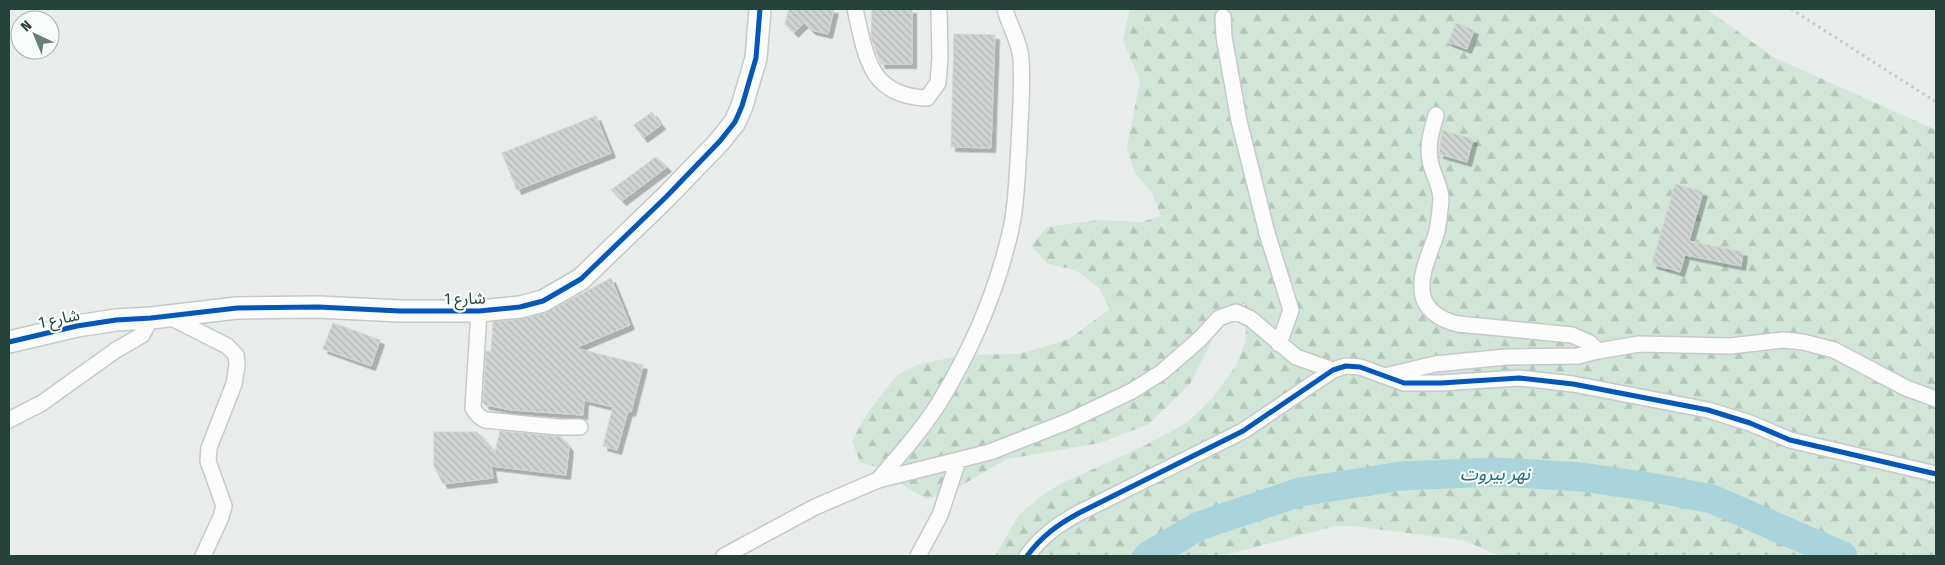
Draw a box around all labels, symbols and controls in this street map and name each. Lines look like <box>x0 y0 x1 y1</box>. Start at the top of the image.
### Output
north arrow <box>10 10 60 60</box>
text: N <box>17 17 35 35</box>
street label: شارع 1 <box>444 289 486 311</box>
street label: شارع 1 <box>37 305 82 335</box>
water label: نهر بيروت <box>1460 463 1532 485</box>

